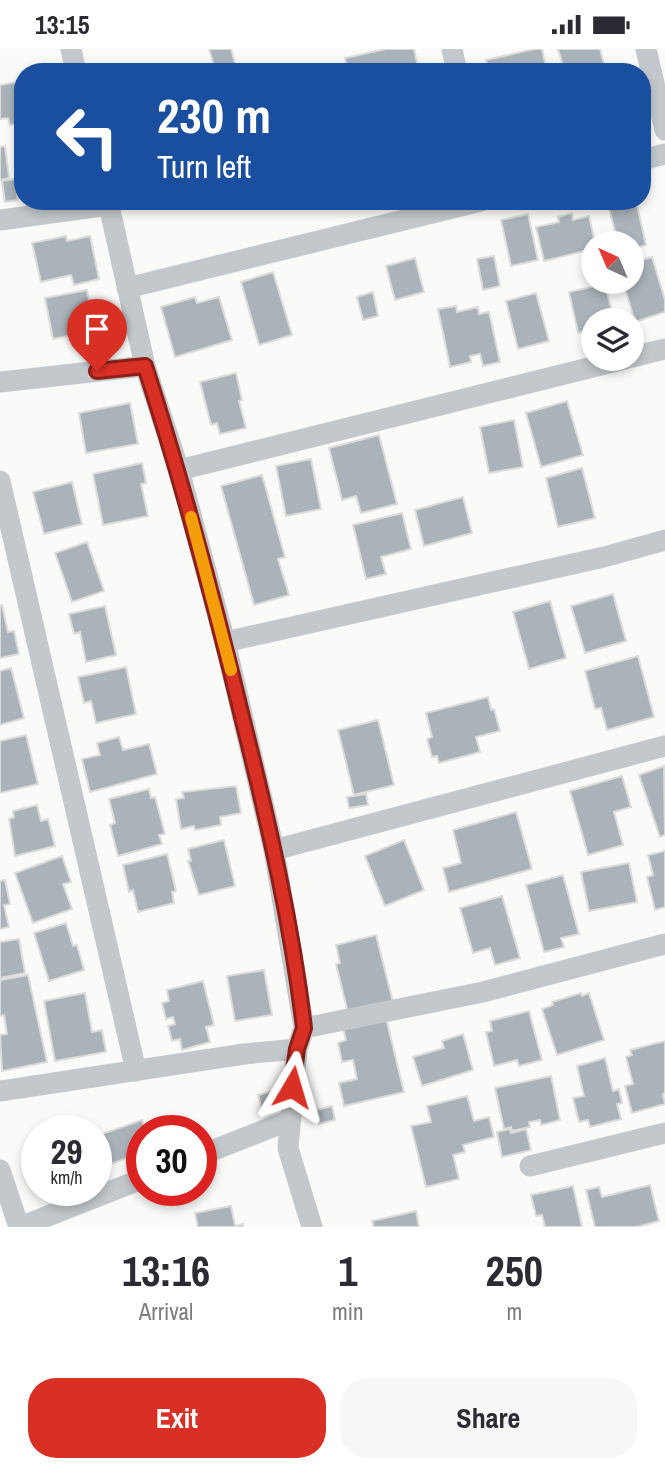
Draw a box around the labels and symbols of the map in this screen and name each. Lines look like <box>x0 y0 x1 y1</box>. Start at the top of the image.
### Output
north arrow <box>581 231 644 294</box>
pin <box>67 299 127 371</box>
position arrow <box>255 1050 329 1124</box>
speed limit sign: 30 <box>126 1115 217 1206</box>

